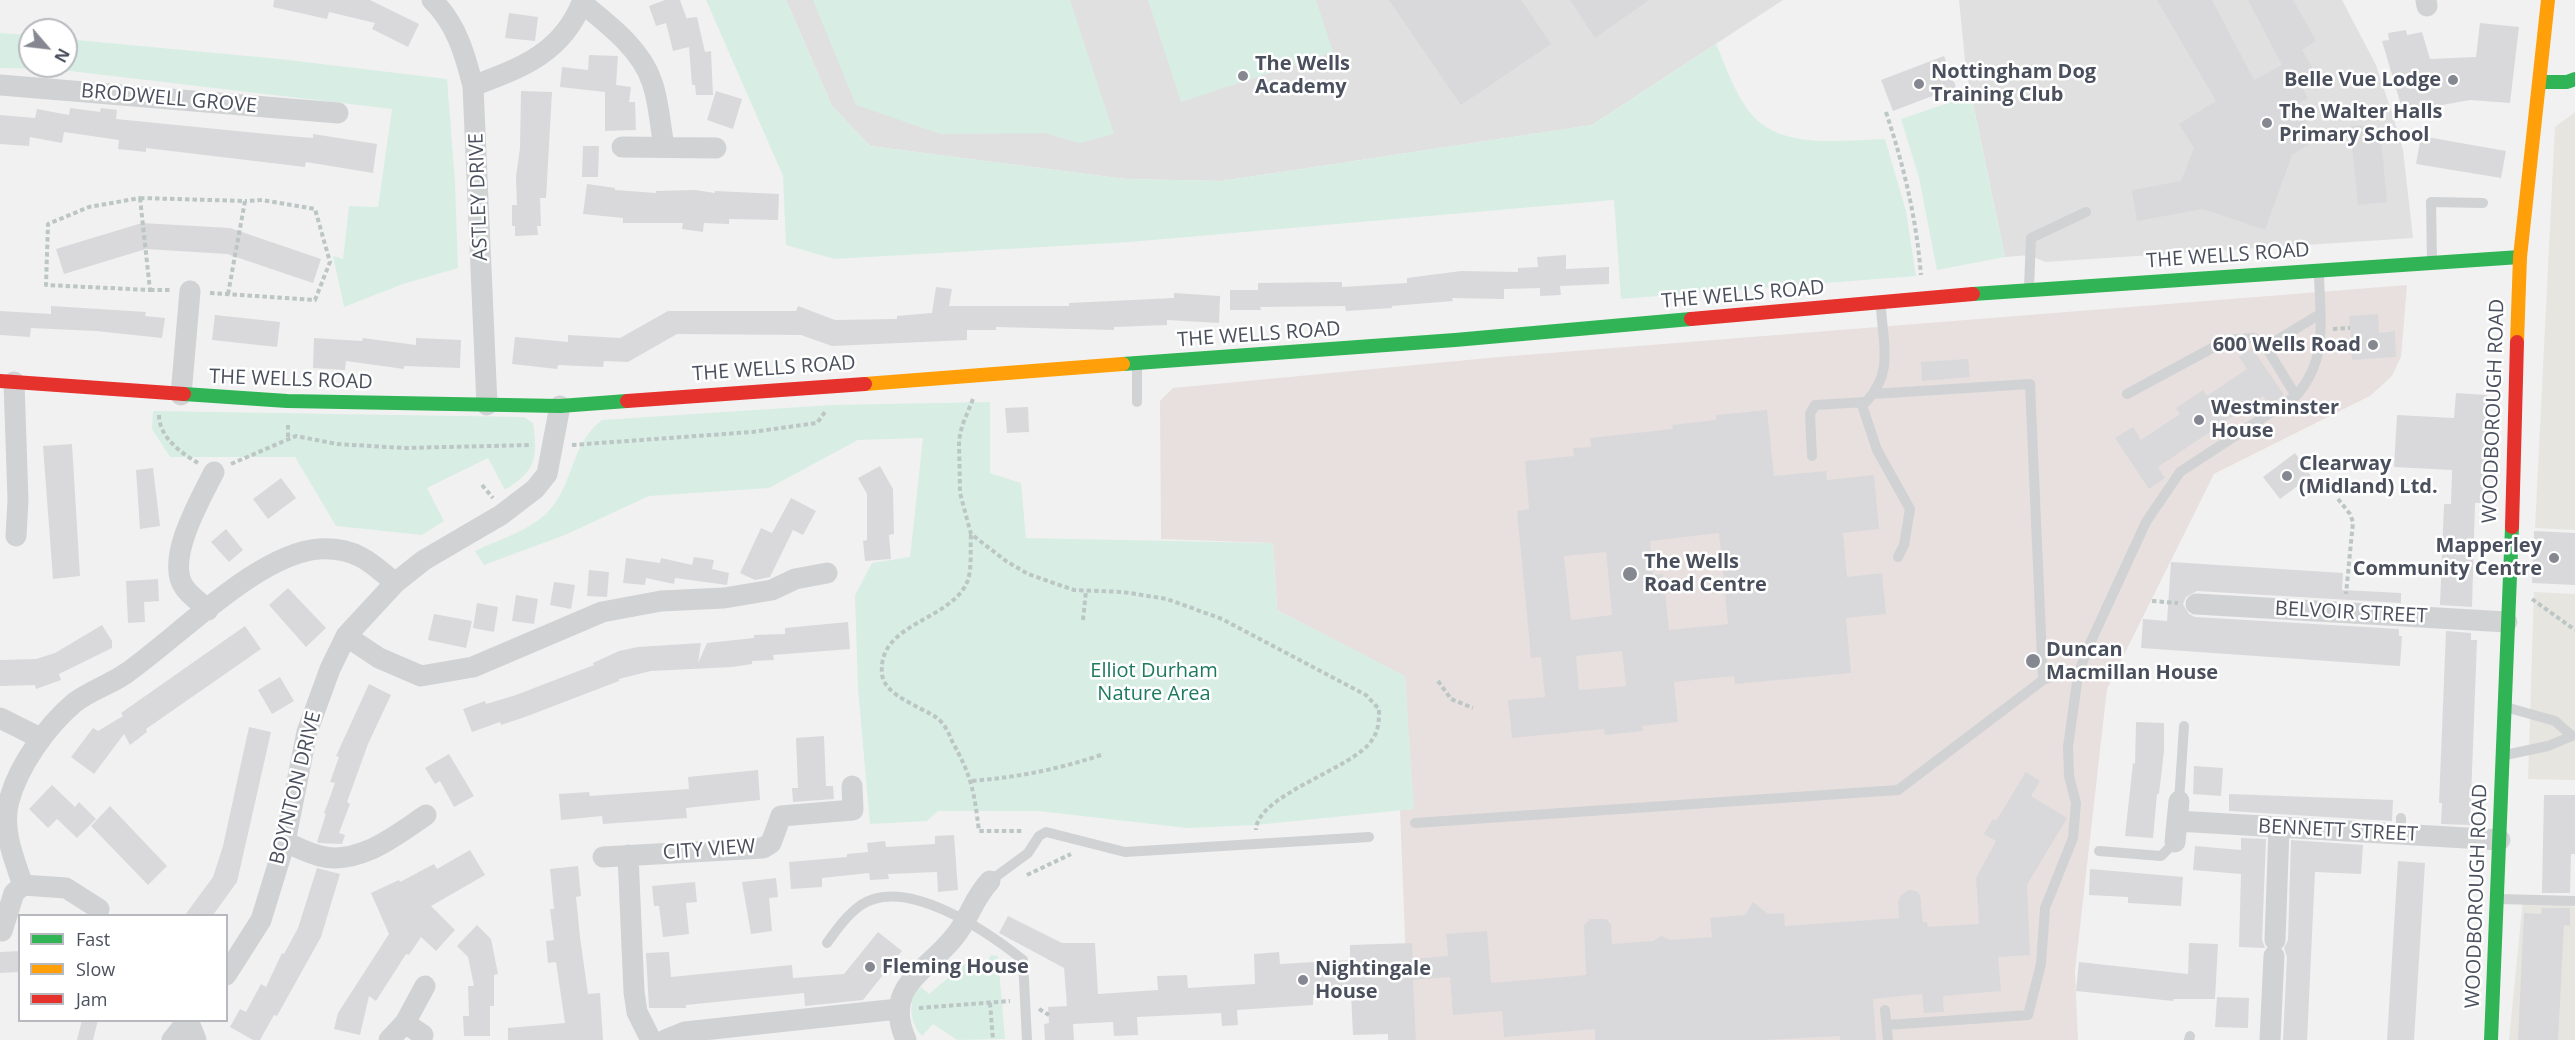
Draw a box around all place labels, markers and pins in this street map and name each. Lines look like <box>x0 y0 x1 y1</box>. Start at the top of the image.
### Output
place label: The Wells Academy <box>1255 52 1350 99</box>
place label: Nottingham Dog Training Club <box>1931 60 2096 107</box>
place label: Belle Vue Lodge <box>2284 68 2441 92</box>
marker: The Wells Academy <box>1236 69 1250 83</box>
marker: Belle Vue Lodge <box>2446 73 2460 87</box>
marker: Nottingham Dog Training Club <box>1912 77 1926 91</box>
place label: The Walter Halls Primary School <box>2279 100 2443 147</box>
marker: The Walter Halls Primary School <box>2260 116 2274 130</box>
place label: 600 Wells Road <box>2213 333 2361 357</box>
marker: 600 Wells Road <box>2366 338 2380 352</box>
place label: Westminster House <box>2211 396 2339 443</box>
marker: Westminster House <box>2192 413 2206 427</box>
place label: Clearway (Midland) Ltd. <box>2299 452 2438 499</box>
marker: Clearway (Midland) Ltd. <box>2280 469 2294 483</box>
place label: Mapperley Community Centre <box>2353 534 2542 581</box>
place label: The Wells Road Centre <box>1644 550 1767 597</box>
marker: Mapperley Community Centre <box>2547 551 2561 565</box>
marker: The Wells Road Centre <box>1621 565 1639 583</box>
place label: Duncan Macmillan House <box>2046 638 2218 685</box>
marker: Duncan Macmillan House <box>2024 652 2042 670</box>
place label: Fleming House <box>882 955 1029 979</box>
place label: Nightingale House <box>1315 957 1431 1004</box>
marker: Fleming House <box>863 960 877 974</box>
marker: Nightingale House <box>1296 973 1310 987</box>

